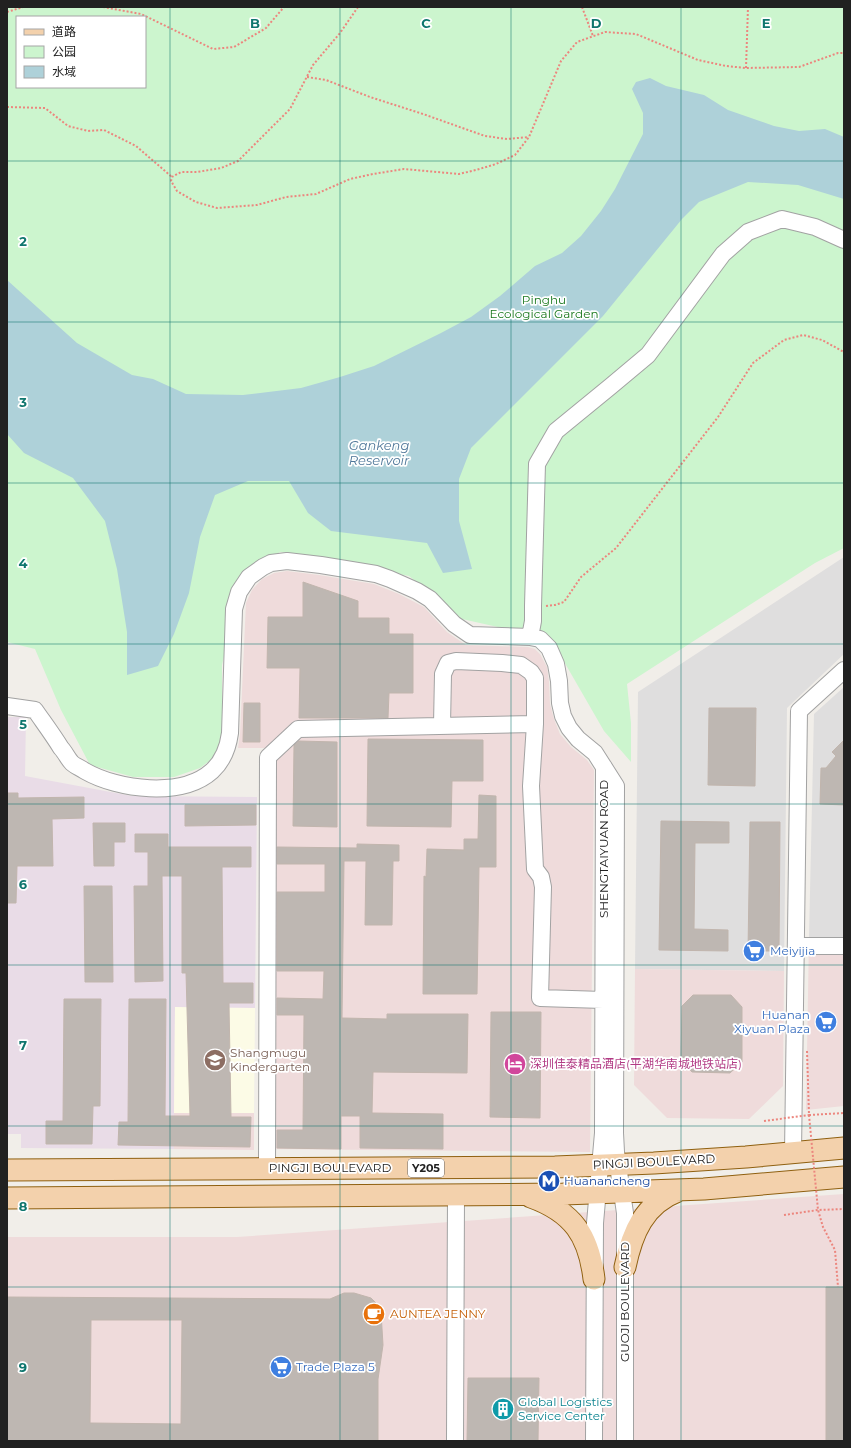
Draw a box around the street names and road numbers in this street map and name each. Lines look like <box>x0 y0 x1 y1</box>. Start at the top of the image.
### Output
street label: SHENGTAIYUAN ROAD <box>596 780 611 918</box>
street label: PINGJI BOULEVARD <box>592 1151 716 1172</box>
road number: Y205 <box>408 1159 444 1177</box>
street label: PINGJI BOULEVARD <box>269 1160 391 1175</box>
street label: GUOJI BOULEVARD <box>617 1242 632 1362</box>

